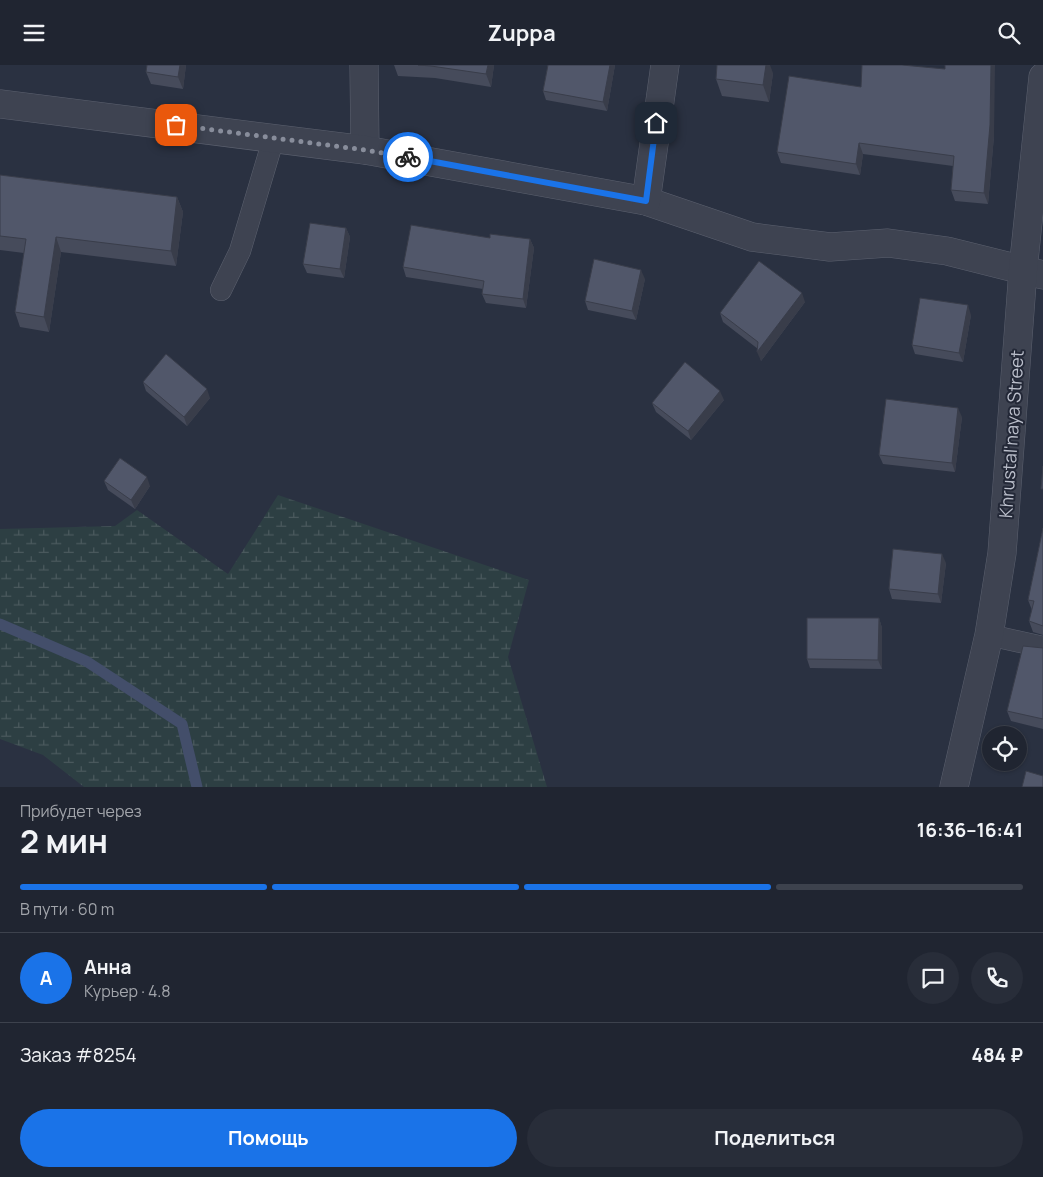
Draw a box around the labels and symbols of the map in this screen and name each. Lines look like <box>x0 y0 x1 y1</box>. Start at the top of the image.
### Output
pin <box>635 102 677 144</box>
pin <box>155 104 197 146</box>
courier <box>383 132 433 182</box>
street label: Khrustal'naya Street <box>993 349 1029 519</box>

